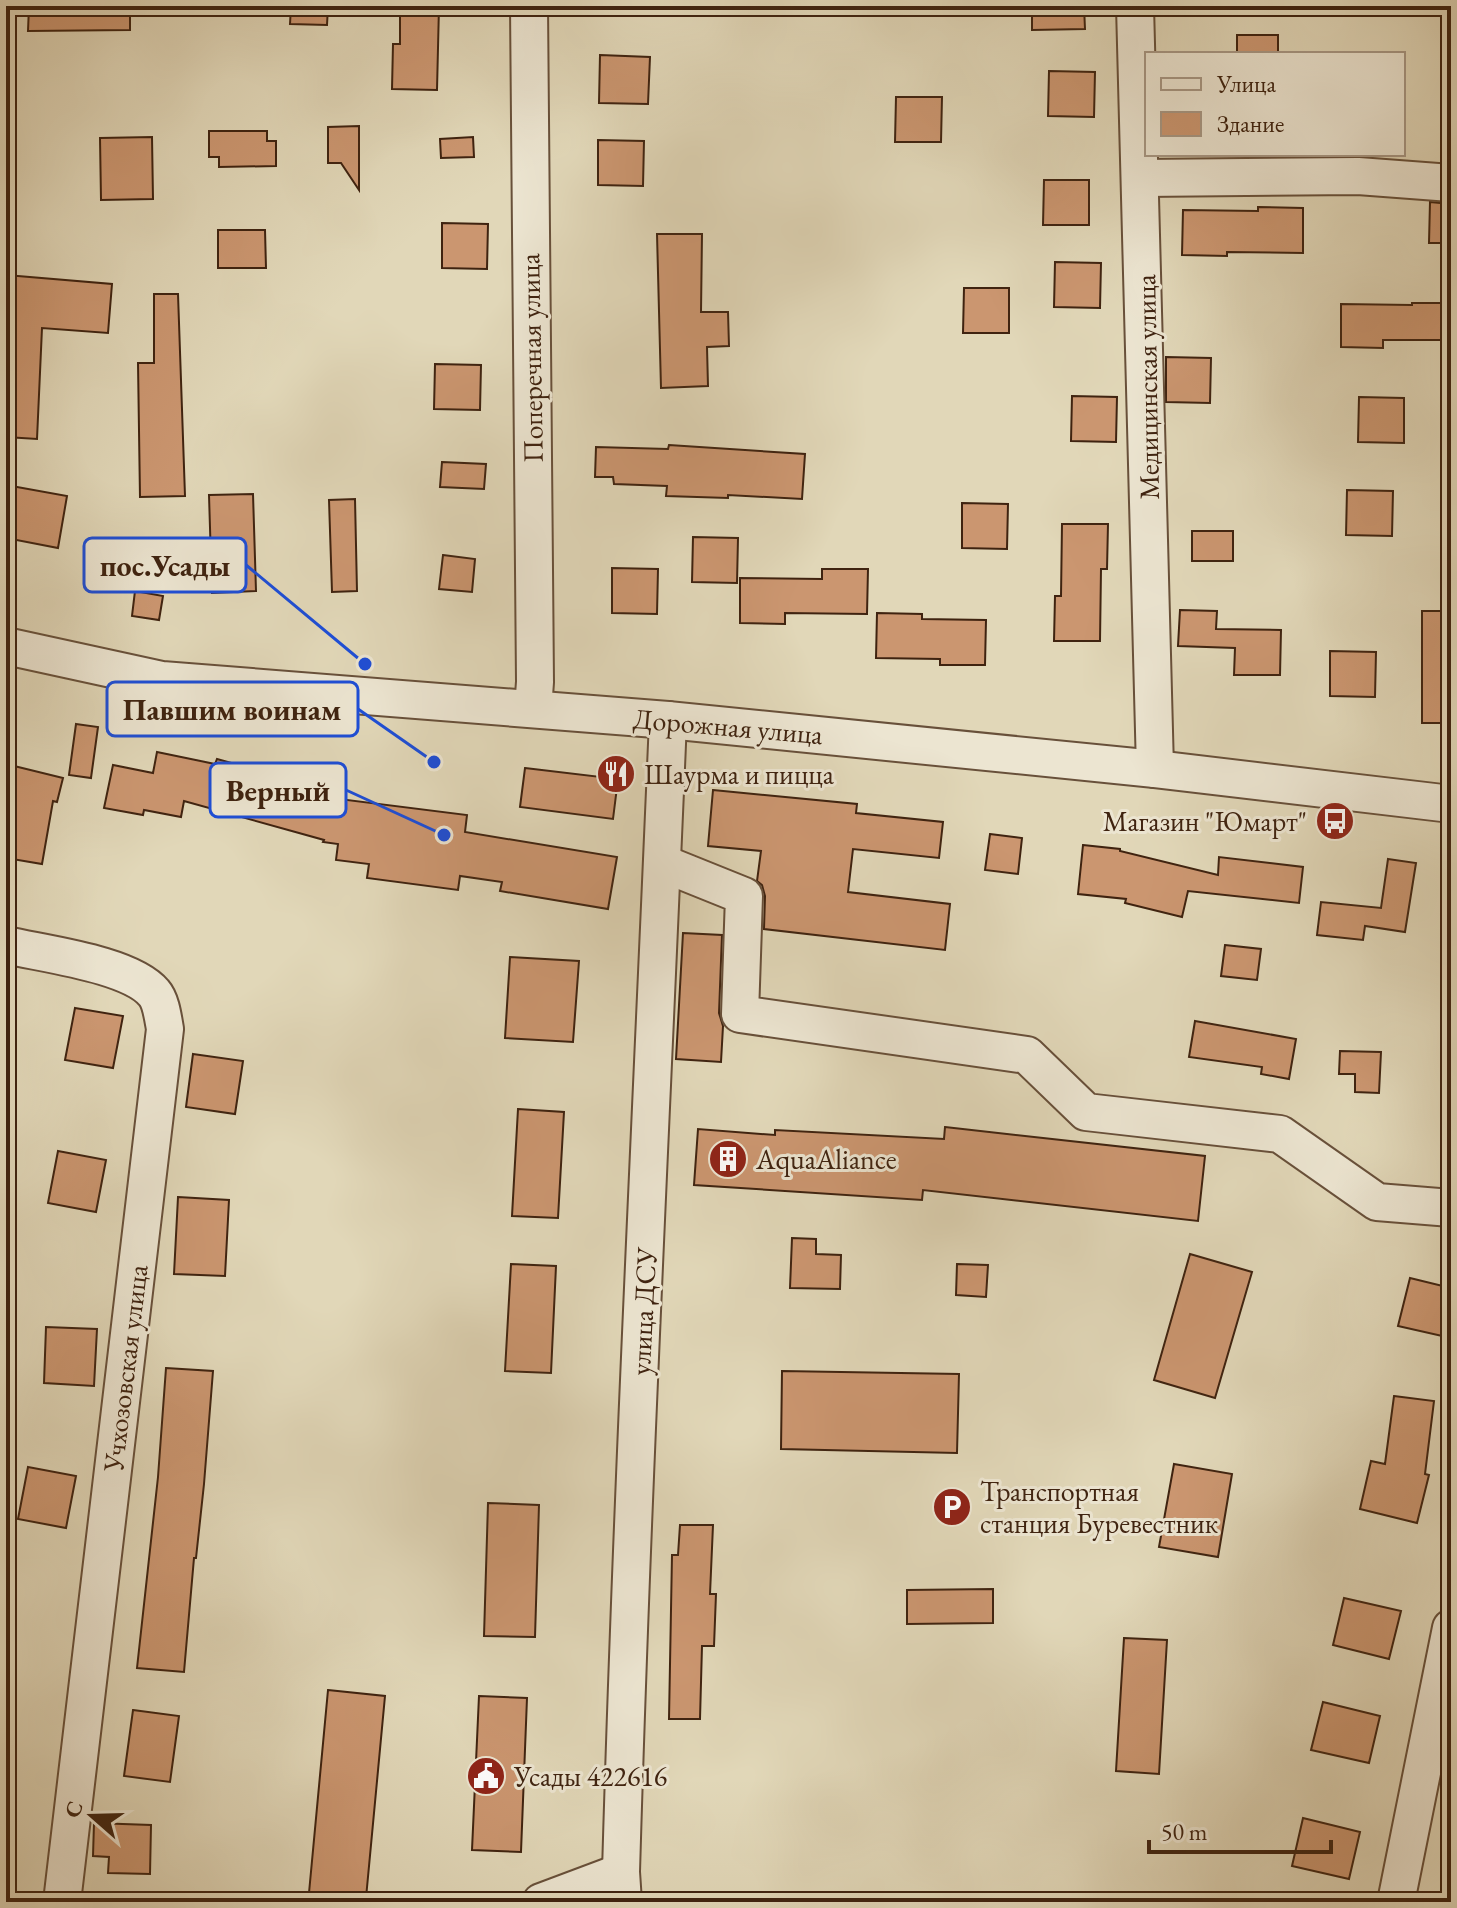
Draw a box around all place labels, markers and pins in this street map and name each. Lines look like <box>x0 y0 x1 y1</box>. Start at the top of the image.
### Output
callout: пос.Усады <box>84 538 246 592</box>
callout: Павшим воинам <box>107 682 358 736</box>
restaurant icon: Шаурма и пицца <box>595 753 637 795</box>
place label: Шаурма и пицца <box>644 756 835 792</box>
callout: Верный <box>210 763 346 817</box>
bus stop icon: Магазин "Юмарт" <box>1314 800 1356 842</box>
place label: Магазин "Юмарт" <box>1103 803 1307 839</box>
building icon: AquaAliance <box>707 1138 749 1180</box>
place label: AquaAliance <box>755 1141 897 1177</box>
place label: Транспортная станция Буревестник <box>980 1473 1218 1541</box>
parking icon: Транспортная станция Буревестник <box>931 1486 973 1528</box>
public building icon: Усады 422616 <box>465 1755 507 1797</box>
place label: Усады 422616 <box>513 1758 667 1794</box>

